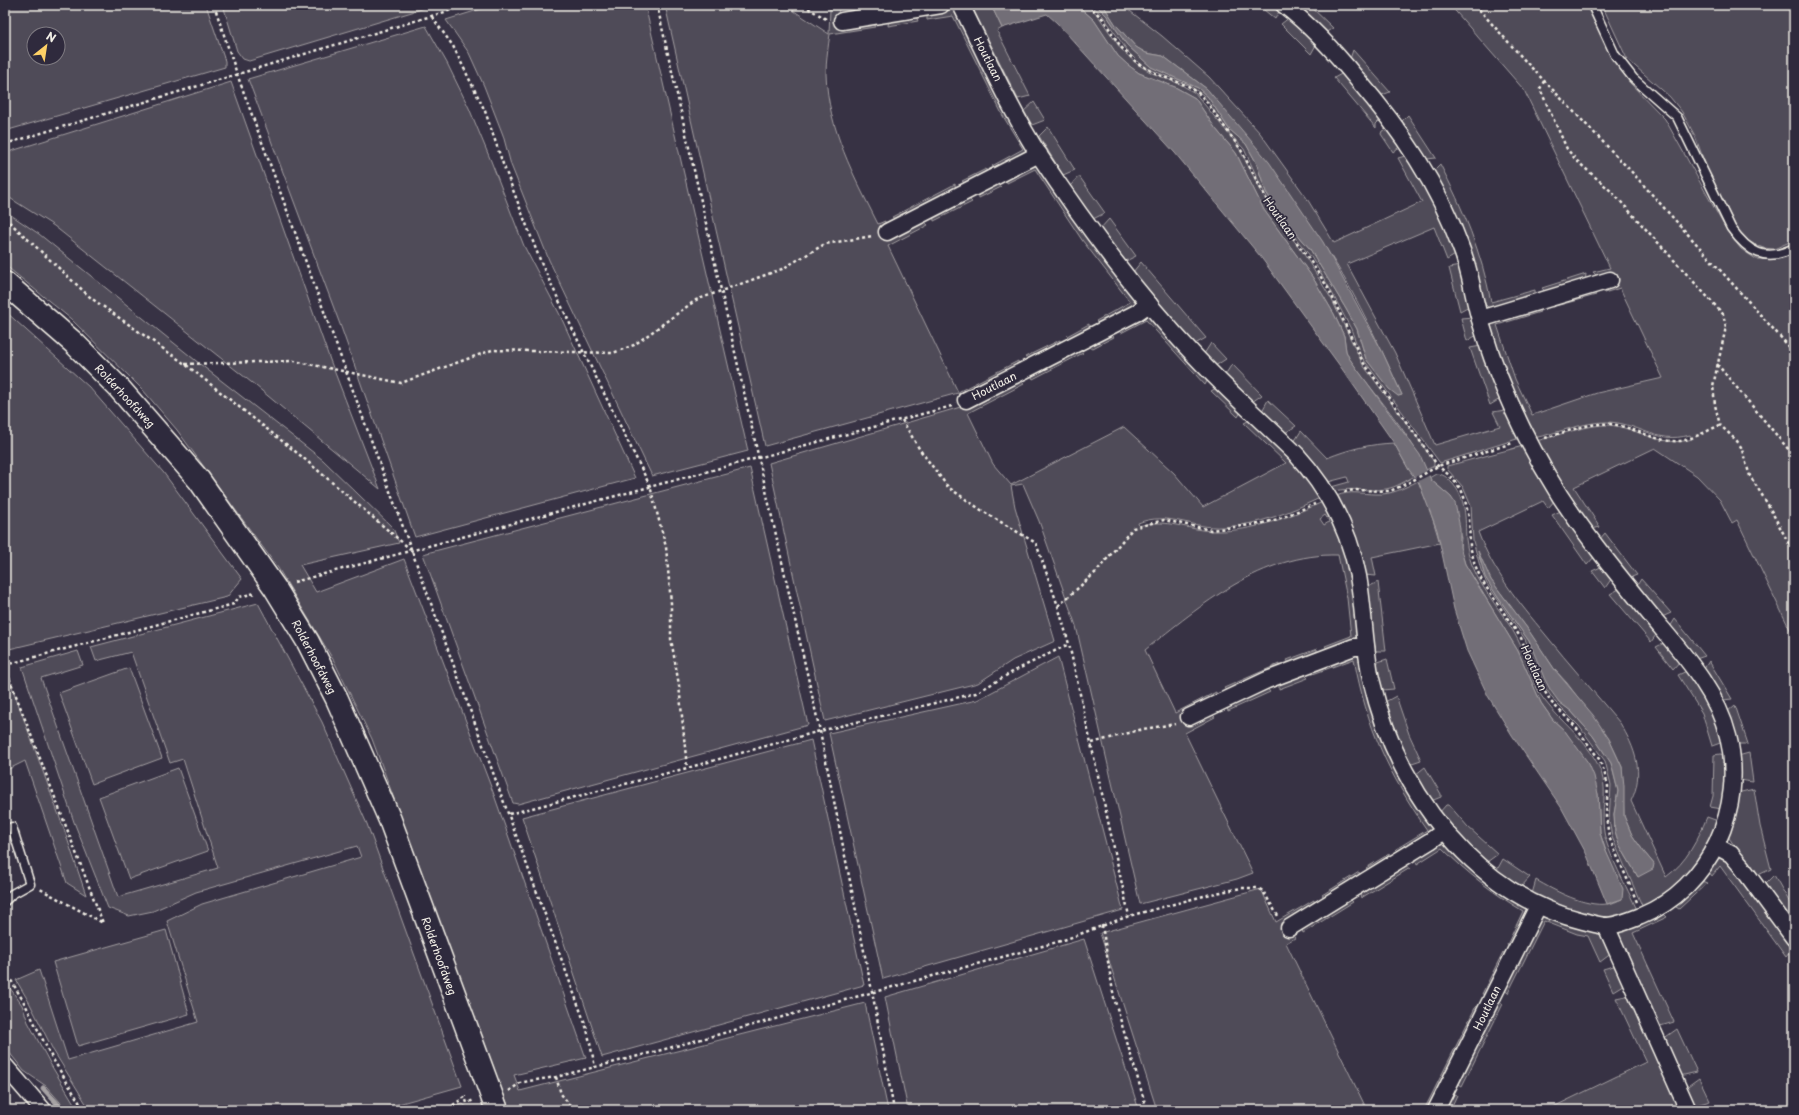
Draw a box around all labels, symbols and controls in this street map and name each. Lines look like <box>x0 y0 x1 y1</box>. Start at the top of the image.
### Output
north arrow <box>26 26 66 66</box>
text: N <box>43 27 60 47</box>
street label: Houtlaan <box>970 33 1007 84</box>
street label: Houtlaan <box>1260 193 1301 242</box>
street label: Rolderhoofdweg <box>91 360 160 431</box>
street label: Houtlaan <box>968 367 1019 404</box>
street label: Rolderhoofdweg <box>288 617 341 697</box>
street label: Houtlaan <box>1517 642 1552 693</box>
street label: Rolderhoofdweg <box>417 914 462 997</box>
street label: Houtlaan <box>1468 982 1505 1033</box>

